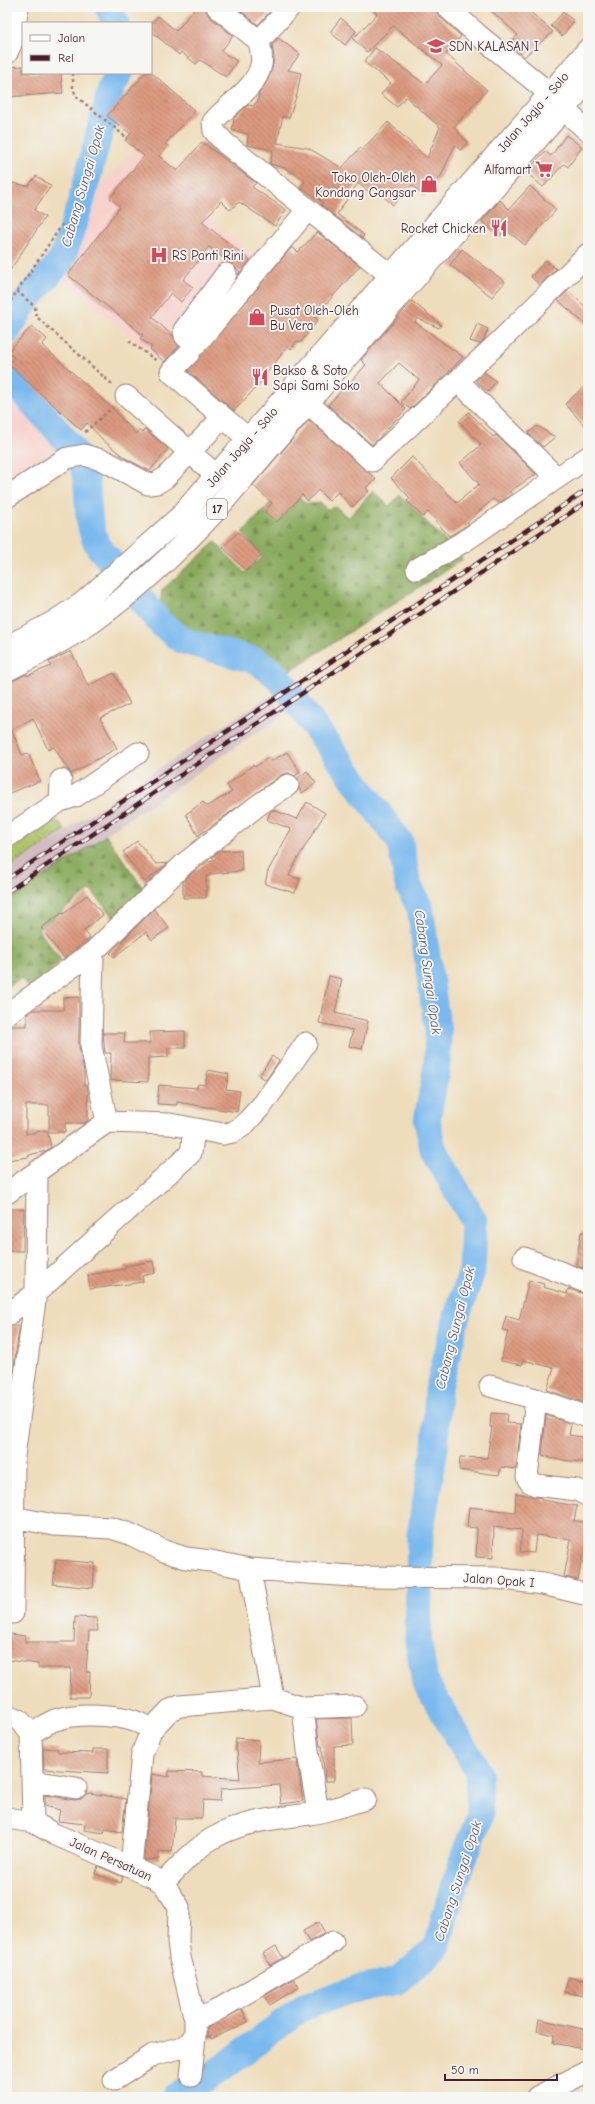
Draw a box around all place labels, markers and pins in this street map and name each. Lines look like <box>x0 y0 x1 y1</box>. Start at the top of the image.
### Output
school or university icon: SDN KALASAN I <box>426 36 446 56</box>
place label: SDN KALASAN I <box>449 39 539 54</box>
supermarket icon: Alfamart <box>534 159 554 179</box>
place label: Alfamart <box>484 162 532 177</box>
place label: Toko Oleh-Oleh Kondang Gangsar <box>315 170 417 200</box>
shop icon: Toko Oleh-Oleh Kondang Gangsar <box>419 174 439 194</box>
restaurant icon: Rocket Chicken <box>489 218 509 238</box>
place label: Rocket Chicken <box>401 221 486 236</box>
hospital icon: RS Panti Rini <box>149 245 169 265</box>
place label: RS Panti Rini <box>172 248 244 263</box>
place label: Pusat Oleh-Oleh Bu Vera <box>270 303 359 333</box>
shop icon: Pusat Oleh-Oleh Bu Vera <box>247 307 267 327</box>
place label: Bakso & Soto Sapi Sami Soko <box>273 363 360 393</box>
restaurant icon: Bakso & Soto Sapi Sami Soko <box>250 367 270 387</box>

